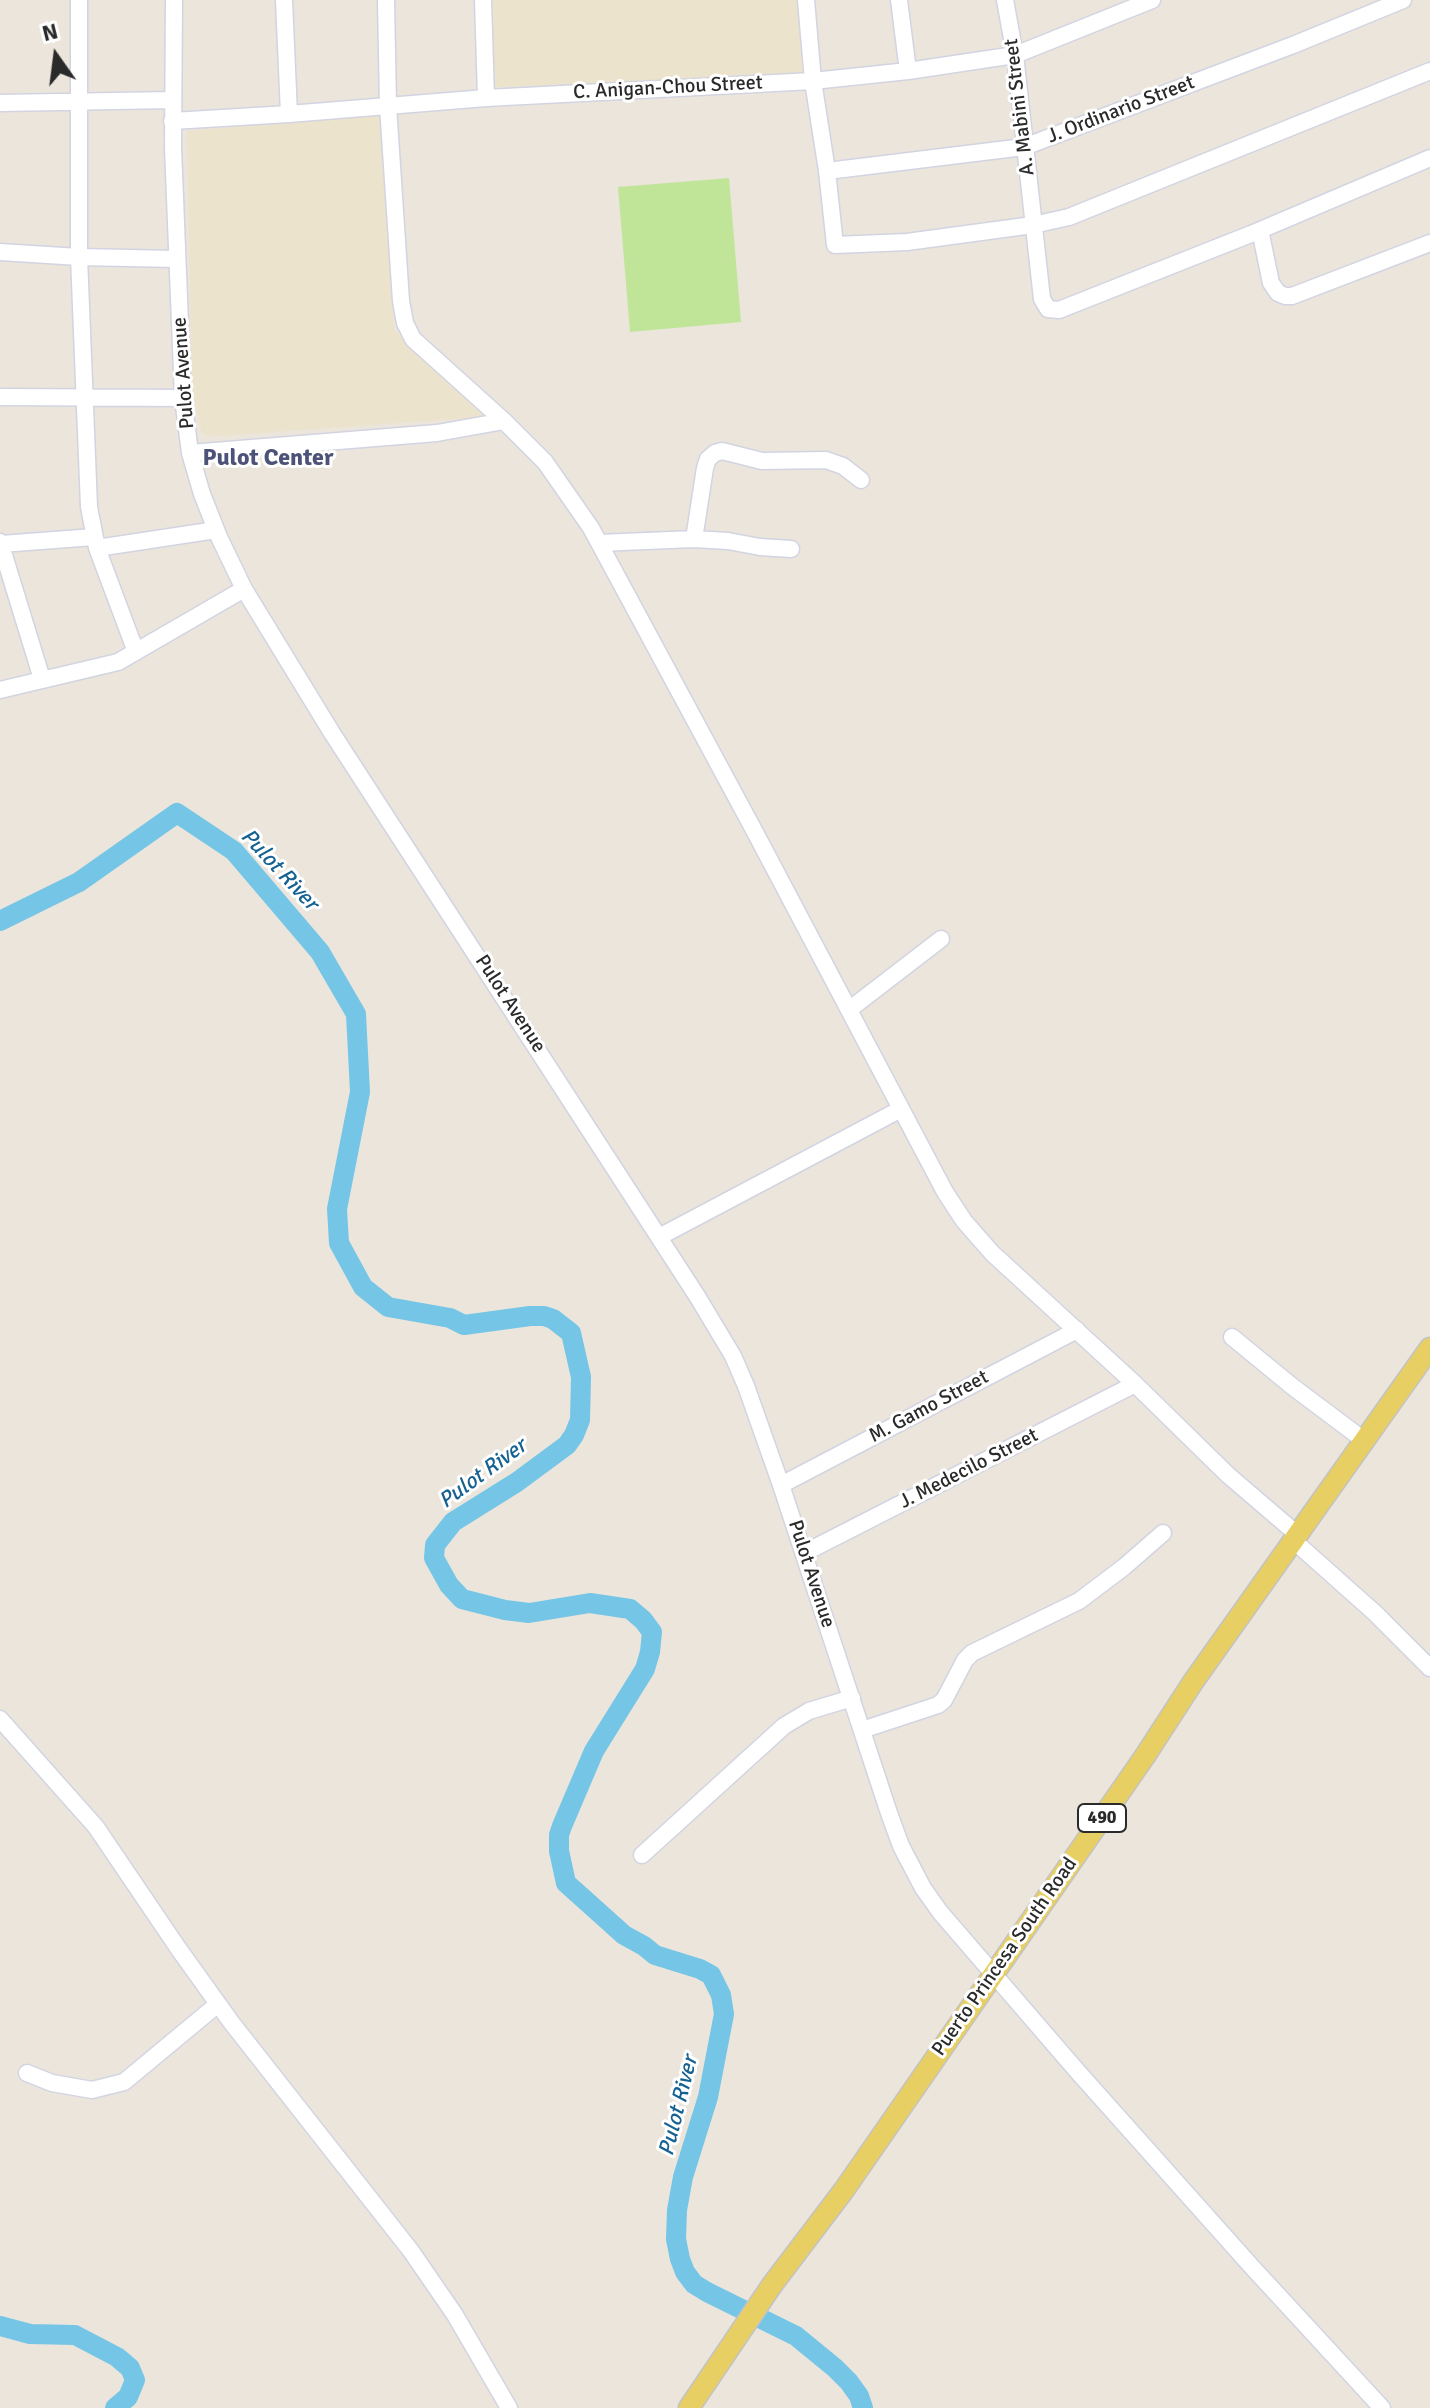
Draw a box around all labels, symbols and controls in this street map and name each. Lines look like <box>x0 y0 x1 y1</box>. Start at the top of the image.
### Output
north arrow <box>16 16 96 96</box>
text: N <box>39 17 61 47</box>
street label: A. Mabini Street <box>1000 37 1040 177</box>
street label: C. Anigan-Chou Street <box>573 71 763 105</box>
street label: J. Ordinario Street <box>1044 71 1198 149</box>
street label: Pulot Avenue <box>168 316 200 430</box>
district label: Pulot Center <box>203 445 333 473</box>
water label: Pulot River <box>235 824 323 916</box>
street label: Pulot Avenue <box>469 951 551 1057</box>
street label: M. Gamo Street <box>865 1365 993 1449</box>
street label: J. Medecilo Street <box>896 1424 1042 1514</box>
water label: Pulot River <box>434 1433 532 1515</box>
street label: Pulot Avenue <box>782 1517 840 1631</box>
road number: 490 <box>1078 1804 1126 1832</box>
street label: Puerto Princesa South Road <box>927 1853 1083 2061</box>
water label: Pulot River <box>654 2053 704 2159</box>

